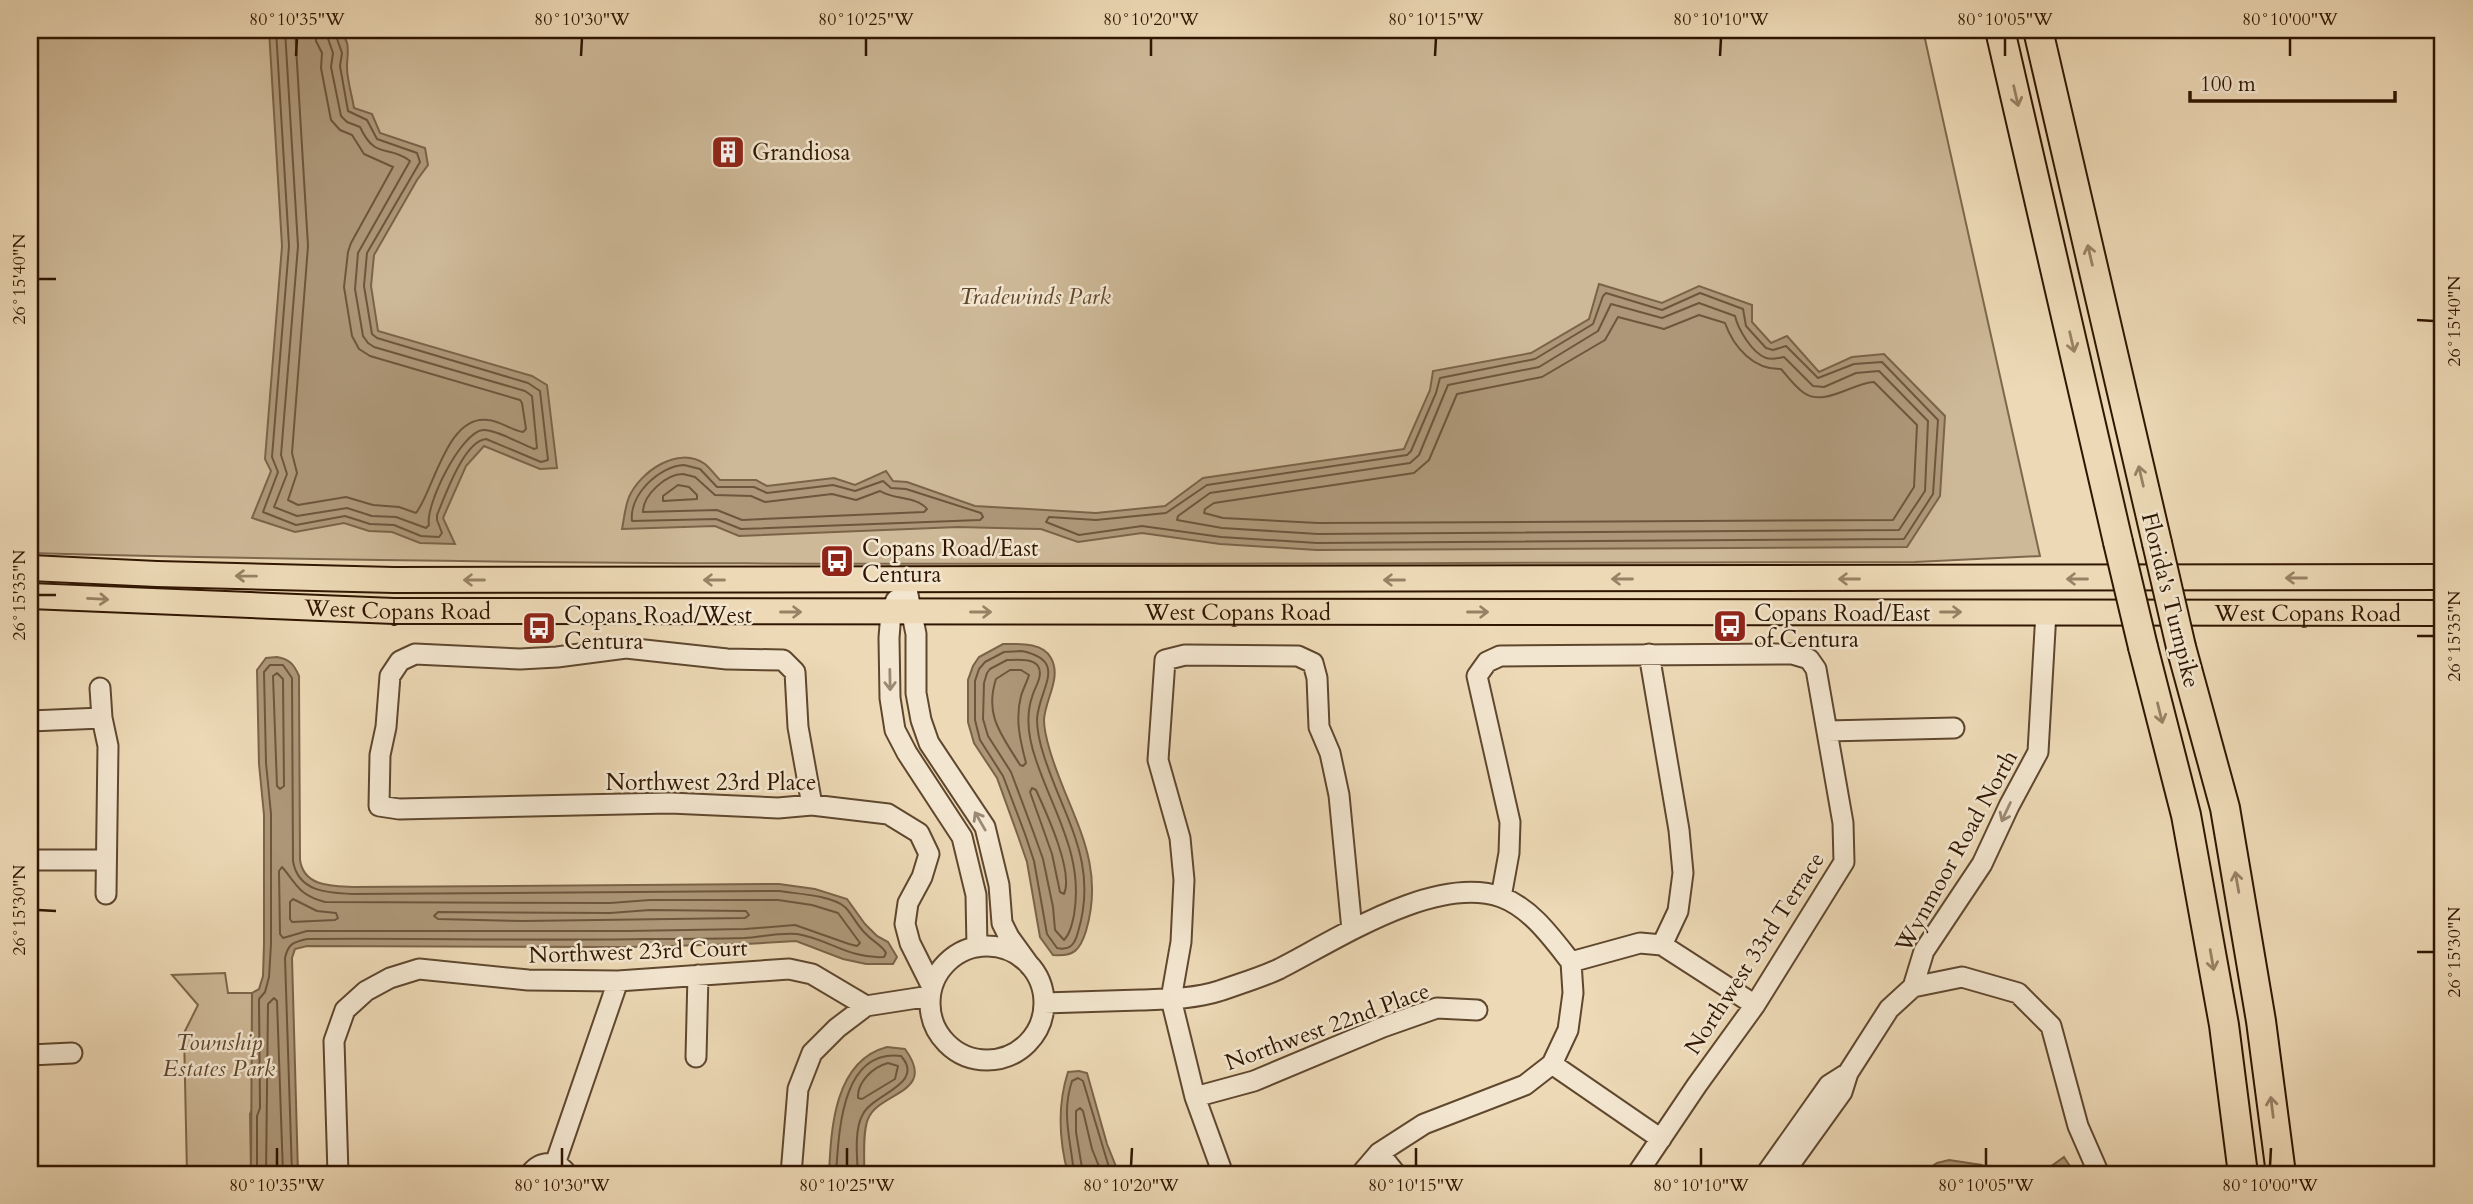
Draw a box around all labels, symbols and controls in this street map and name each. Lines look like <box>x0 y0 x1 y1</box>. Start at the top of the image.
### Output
text: 80°10'35"W <box>249 7 345 32</box>
text: 80°10'30"W <box>534 7 630 32</box>
text: 80°10'25"W <box>818 7 914 32</box>
text: 80°10'20"W <box>1103 7 1199 32</box>
text: 80°10'15"W <box>1388 7 1484 32</box>
text: 80°10'10"W <box>1673 7 1769 32</box>
text: 80°10'05"W <box>1957 7 2053 32</box>
text: 80°10'00"W <box>2242 7 2338 32</box>
scale bar <box>2190 60 2394 104</box>
text: 100 m <box>2200 70 2256 99</box>
one-way arrow <box>2009 84 2023 107</box>
building icon: Grandiosa <box>709 133 747 171</box>
place label: Grandiosa <box>752 137 850 168</box>
text: 26°15'40"N <box>7 233 32 325</box>
one-way arrow <box>2082 244 2096 267</box>
text: 26°15'40"N <box>2442 275 2467 367</box>
park label: Tradewinds Park <box>959 281 1111 312</box>
one-way arrow <box>2066 330 2079 353</box>
one-way arrow <box>2134 466 2147 488</box>
street label: Florida's Turnpike <box>2134 509 2207 691</box>
place label: Copans Road/East Centura <box>862 533 1038 590</box>
bus stop icon: Copans Road/East Centura <box>818 542 856 580</box>
text: 26°15'35"N <box>7 549 32 641</box>
one-way arrow <box>235 570 258 583</box>
one-way arrow <box>2285 571 2308 585</box>
one-way arrow <box>1838 572 1861 586</box>
one-way arrow <box>2066 572 2089 586</box>
one-way arrow <box>463 573 486 587</box>
one-way arrow <box>703 573 726 587</box>
one-way arrow <box>1383 573 1406 587</box>
one-way arrow <box>1611 573 1634 586</box>
text: 26°15'35"N <box>2442 590 2467 682</box>
one-way arrow <box>86 592 109 605</box>
street label: West Copans Road <box>303 592 492 627</box>
street label: West Copans Road <box>1143 597 1332 628</box>
place label: Copans Road/East of Centura <box>1754 598 1930 655</box>
street label: West Copans Road <box>2213 598 2402 629</box>
place label: Copans Road/West Centura <box>564 600 752 657</box>
one-way arrow <box>779 605 802 618</box>
one-way arrow <box>969 605 992 619</box>
one-way arrow <box>1466 605 1489 619</box>
one-way arrow <box>1939 605 1962 619</box>
bus stop icon: Copans Road/East of Centura <box>1711 607 1749 645</box>
bus stop icon: Copans Road/West Centura <box>520 609 558 647</box>
one-way arrow <box>883 668 897 691</box>
one-way arrow <box>2154 701 2167 724</box>
street label: Wynmoor Road North <box>1887 744 2025 959</box>
street label: Northwest 23rd Place <box>605 767 817 798</box>
one-way arrow <box>1999 801 2013 822</box>
one-way arrow <box>973 811 987 831</box>
street label: Northwest 33rd Terrace <box>1677 846 1832 1061</box>
text: 26°15'30"N <box>7 864 32 956</box>
one-way arrow <box>2230 871 2243 894</box>
text: 26°15'30"N <box>2442 906 2467 998</box>
street label: Northwest 23rd Court <box>528 932 748 971</box>
one-way arrow <box>2206 948 2220 970</box>
street label: Northwest 22nd Place <box>1221 975 1434 1078</box>
park label: Township Estates Park <box>163 1027 276 1084</box>
one-way arrow <box>2266 1096 2279 1118</box>
text: 80°10'35"W <box>229 1173 325 1198</box>
text: 80°10'30"W <box>514 1173 610 1198</box>
text: 80°10'25"W <box>799 1173 895 1198</box>
text: 80°10'20"W <box>1083 1173 1179 1198</box>
text: 80°10'15"W <box>1368 1173 1464 1198</box>
text: 80°10'10"W <box>1653 1173 1749 1198</box>
text: 80°10'05"W <box>1938 1173 2034 1198</box>
text: 80°10'00"W <box>2222 1173 2318 1198</box>

